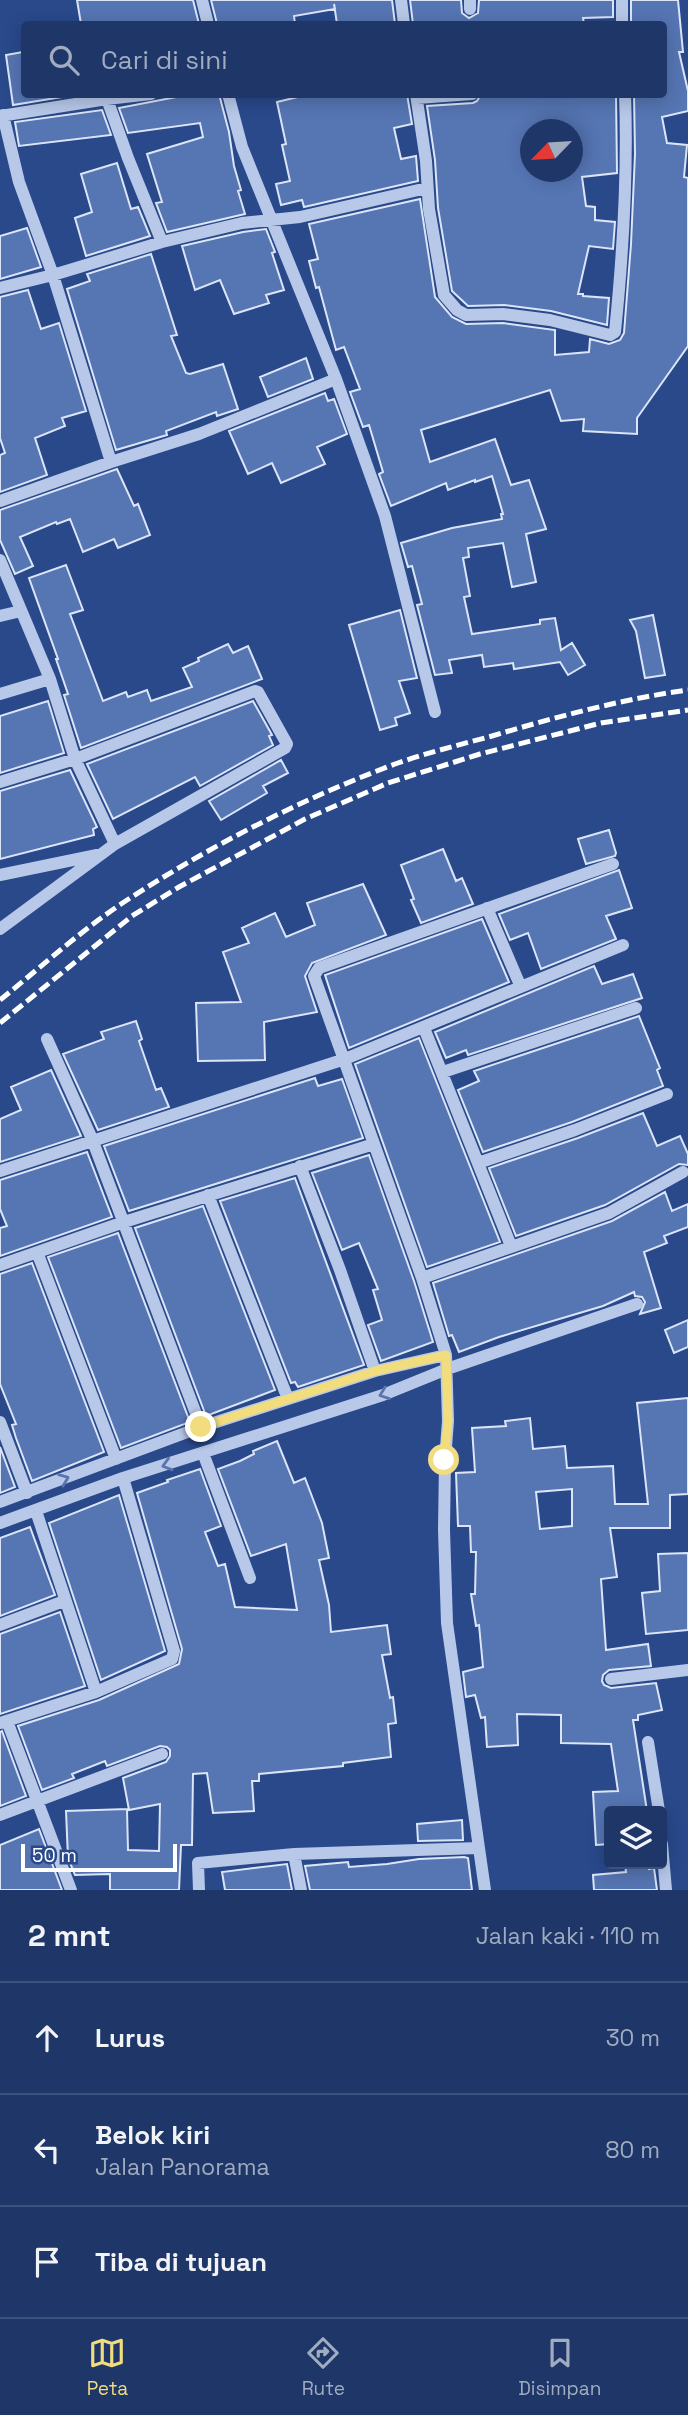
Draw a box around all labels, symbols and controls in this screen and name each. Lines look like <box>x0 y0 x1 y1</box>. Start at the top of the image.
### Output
search box <box>21 21 667 98</box>
icon: search <box>45 41 83 79</box>
text: Cari di sini <box>101 43 228 77</box>
north arrow <box>520 119 583 182</box>
one-way arrow <box>378 1386 390 1400</box>
route end <box>185 1411 216 1442</box>
route start <box>428 1444 459 1475</box>
one-way arrow <box>162 1456 174 1471</box>
one-way arrow <box>58 1473 70 1487</box>
map controls <box>604 1806 667 1869</box>
button: layers <box>604 1806 667 1869</box>
scale bar <box>21 1841 177 1873</box>
text: 50 m <box>32 1843 77 1868</box>
text: 2 mnt <box>28 1916 111 1955</box>
text: Jalan kaki · 110 m <box>476 1921 660 1951</box>
icon: ahead <box>28 2019 66 2057</box>
text: Lurus <box>95 2021 165 2055</box>
text: 30 m <box>606 2023 660 2053</box>
text: Belok kiri <box>95 2118 210 2152</box>
icon: left <box>28 2131 66 2169</box>
text: 80 m <box>605 2135 660 2165</box>
text: Jalan Panorama <box>95 2152 270 2182</box>
icon: arrive <box>28 2243 66 2281</box>
text: Tiba di tujuan <box>95 2245 267 2279</box>
tab: Peta <box>87 2334 128 2401</box>
tab: Rute <box>302 2334 345 2401</box>
tab: Disimpan <box>518 2334 601 2401</box>

